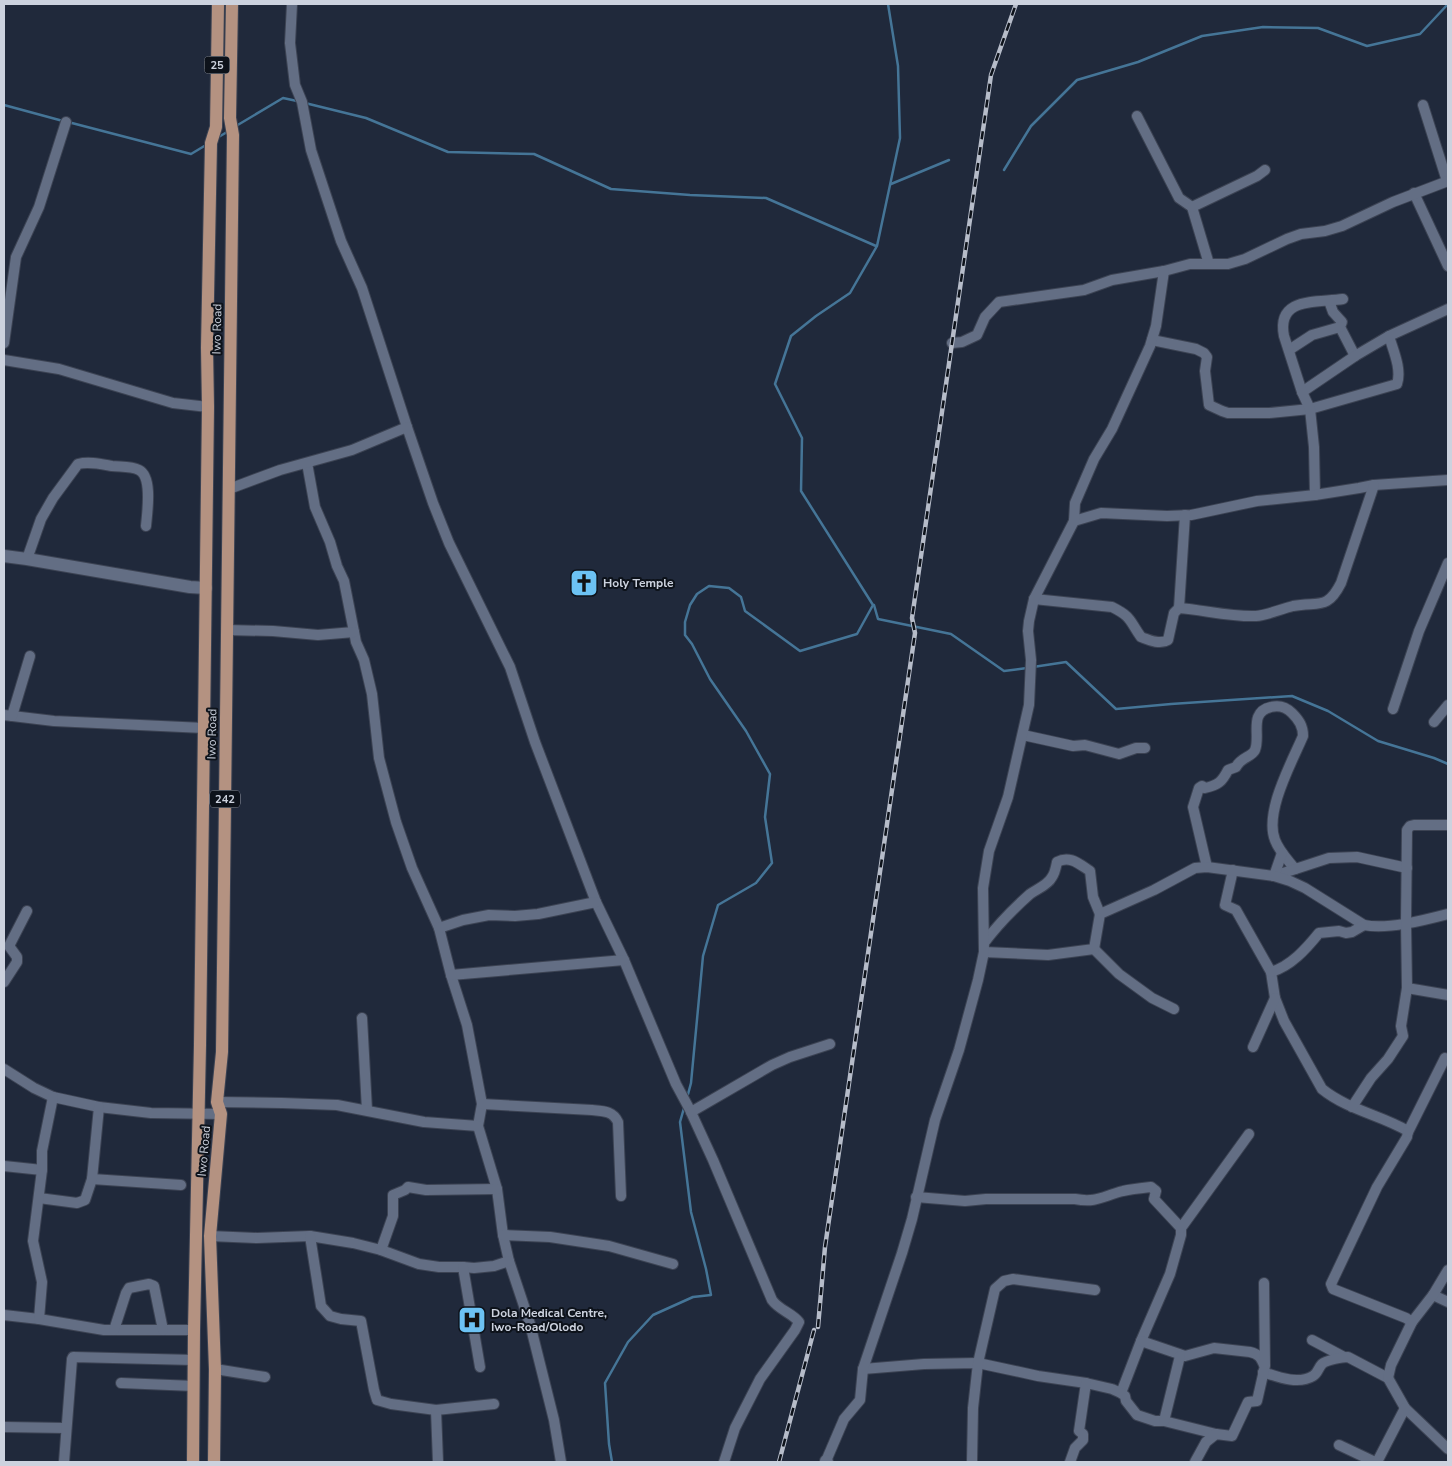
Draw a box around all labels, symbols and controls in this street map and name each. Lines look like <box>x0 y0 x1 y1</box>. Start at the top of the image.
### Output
road number: 25 <box>204 56 230 74</box>
street label: Iwo Road <box>209 303 225 355</box>
church icon: Holy Temple <box>569 568 599 598</box>
place label: Holy Temple <box>603 575 674 591</box>
street label: Iwo Road <box>204 708 220 760</box>
road number: 242 <box>210 791 240 808</box>
street label: Iwo Road <box>194 1125 214 1177</box>
hospital icon: Dola Medical Centre, Iwo-Road/Olodo <box>457 1305 487 1335</box>
place label: Dola Medical Centre, Iwo-Road/Olodo <box>491 1305 607 1335</box>

